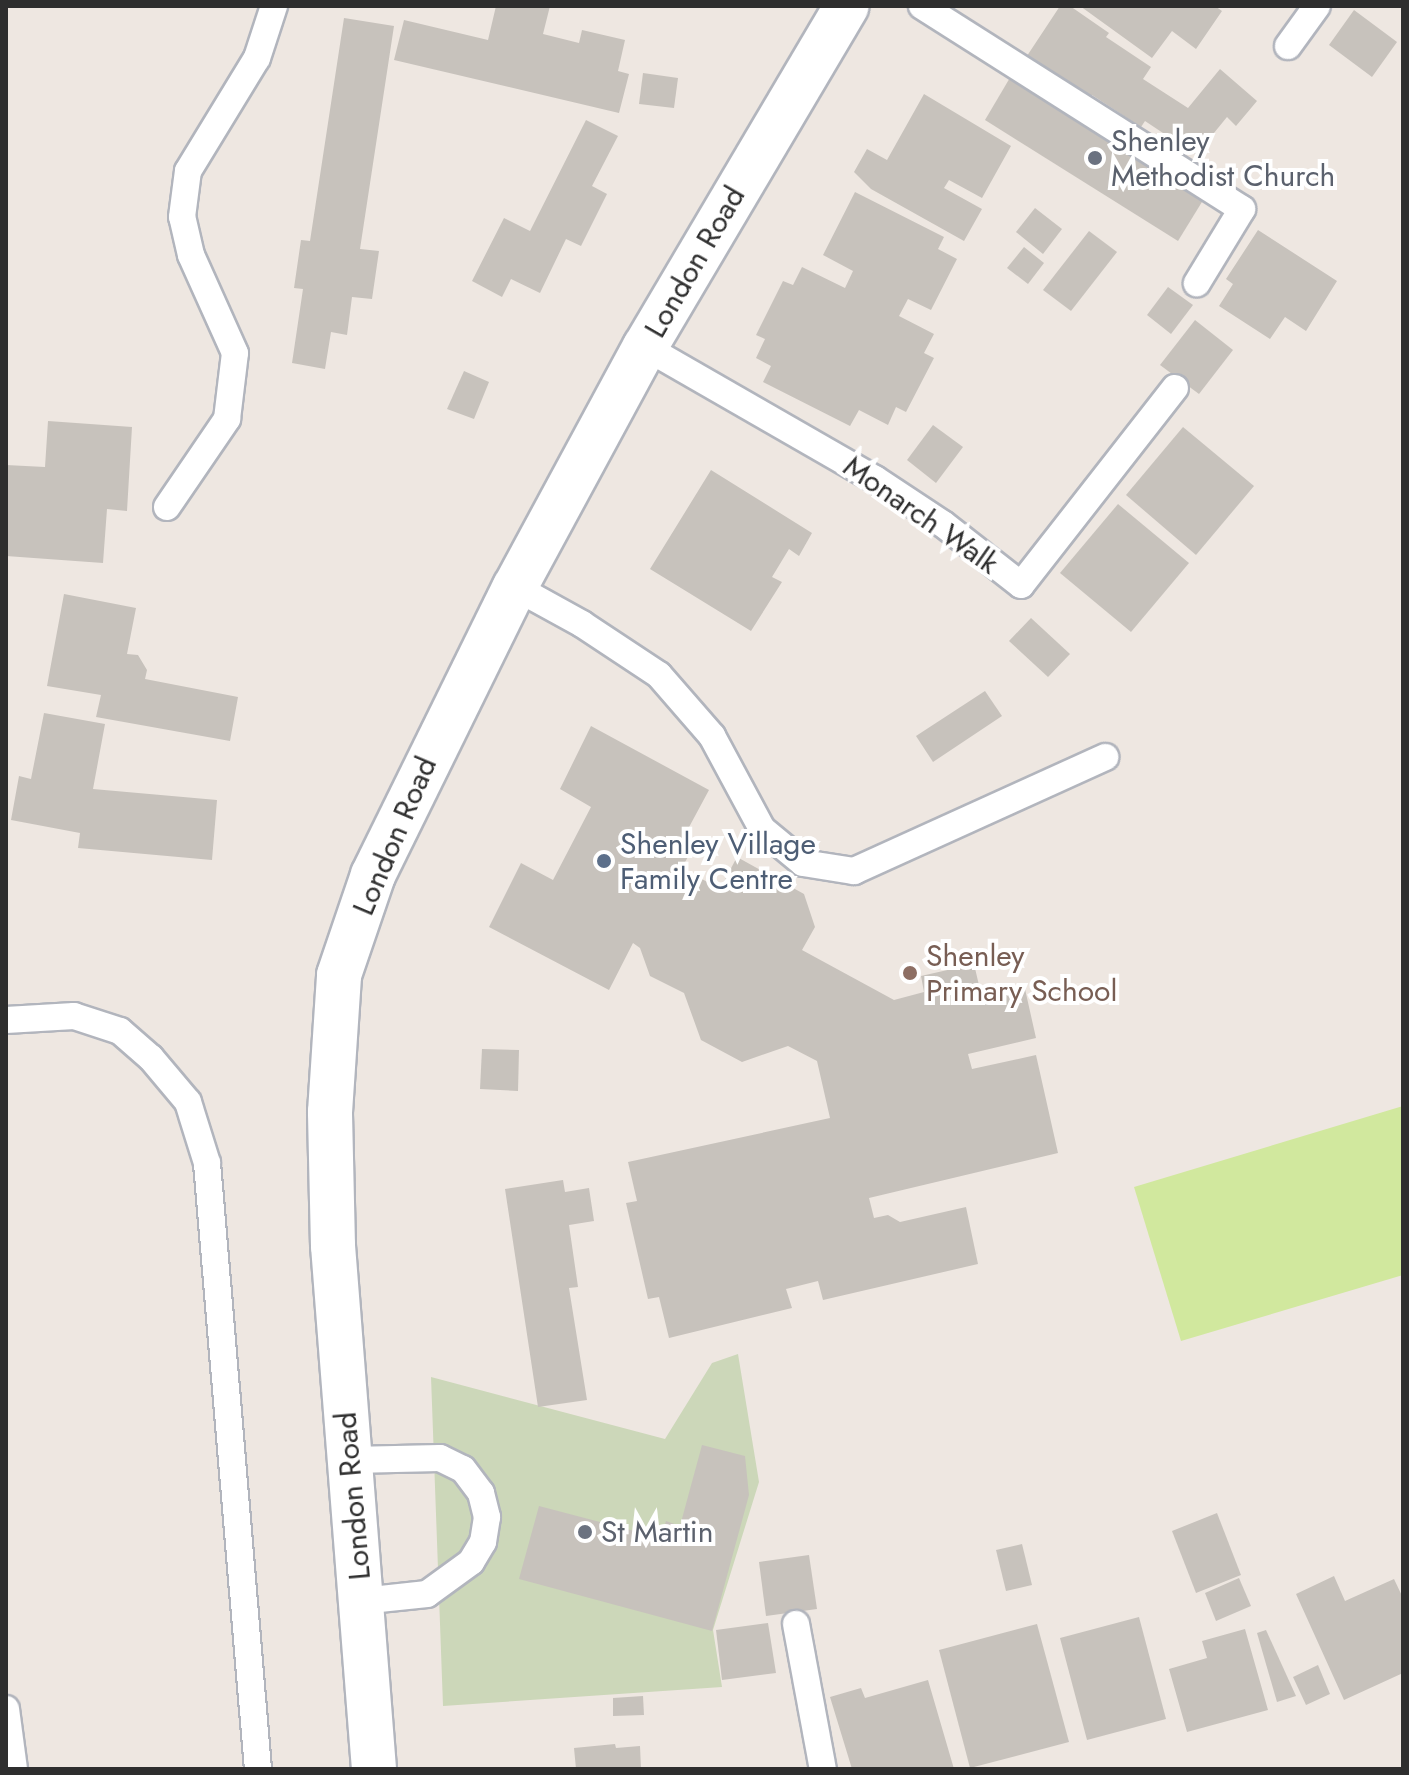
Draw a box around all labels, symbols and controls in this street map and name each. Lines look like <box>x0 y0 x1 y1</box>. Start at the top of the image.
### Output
place label: Shenley Methodist Church <box>1111 123 1335 194</box>
marker: Shenley Methodist Church <box>1086 149 1104 167</box>
street label: London Road <box>637 180 753 344</box>
street label: Monarch Walk <box>837 448 1005 582</box>
street label: London Road <box>345 751 445 921</box>
place label: Shenley Village Family Centre <box>620 826 816 896</box>
marker: Shenley Village Family Centre <box>595 852 613 870</box>
place label: Shenley Primary School <box>926 938 1117 1008</box>
marker: Shenley Primary School <box>901 964 919 982</box>
street label: London Road <box>328 1410 378 1582</box>
place label: St Martin <box>601 1514 713 1550</box>
marker: St Martin <box>576 1523 594 1541</box>

